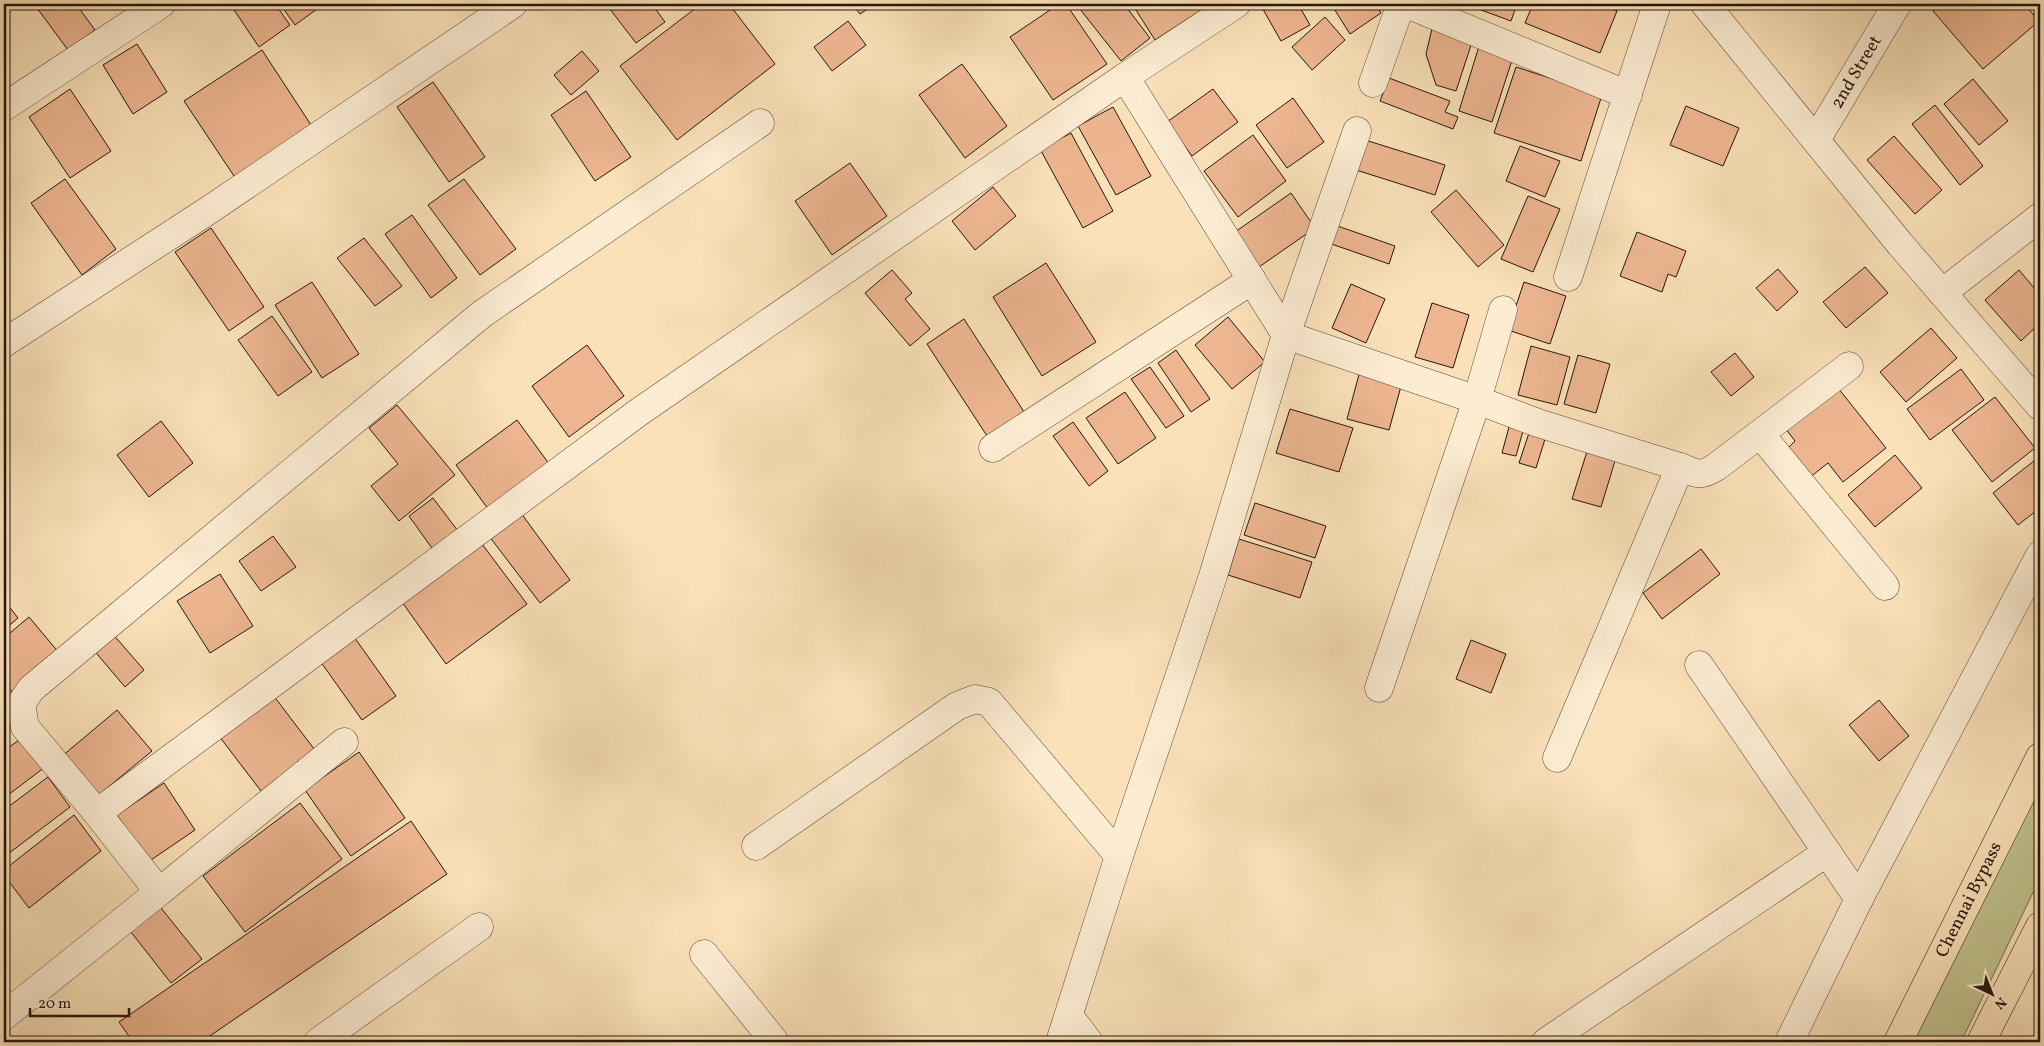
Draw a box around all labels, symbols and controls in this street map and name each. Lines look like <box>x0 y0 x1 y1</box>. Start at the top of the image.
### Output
street label: 2nd Street <box>1825 31 1888 113</box>
street label: Chennai Bypass <box>1930 838 2008 962</box>
north arrow <box>1966 968 2016 1018</box>
scale bar <box>30 986 129 1018</box>
text: N <box>1990 992 2010 1013</box>
text: 20 m <box>38 994 71 1015</box>

